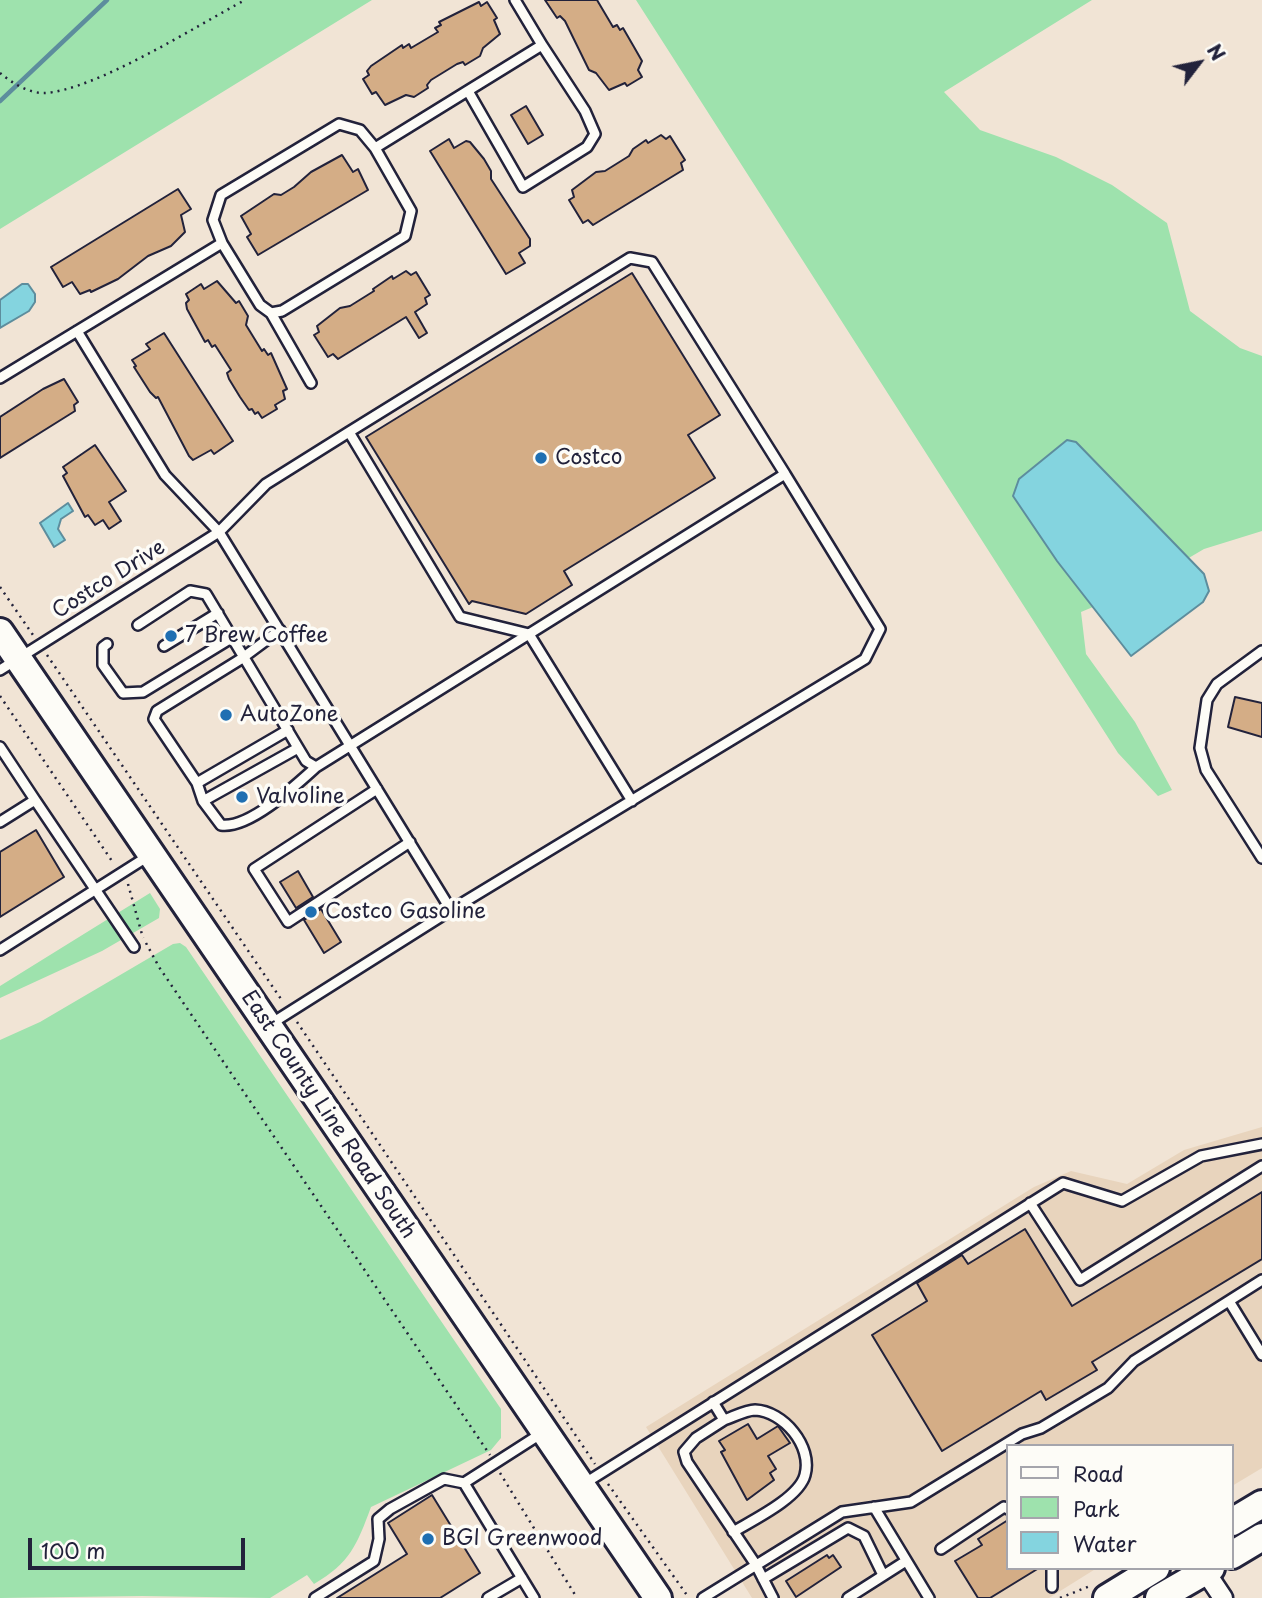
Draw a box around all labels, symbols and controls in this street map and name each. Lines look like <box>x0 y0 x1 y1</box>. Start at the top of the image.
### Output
north arrow <box>1164 28 1234 98</box>
text: N <box>1201 38 1233 66</box>
place label: Costco <box>555 445 622 471</box>
marker: Costco <box>533 450 549 466</box>
street label: Costco Drive <box>48 535 170 625</box>
place label: 7 Brew Coffee <box>185 623 328 649</box>
marker: 7 Brew Coffee <box>163 628 179 644</box>
place label: AutoZone <box>240 702 339 728</box>
marker: AutoZone <box>218 707 234 723</box>
place label: Valvoline <box>256 784 345 810</box>
marker: Valvoline <box>234 789 250 805</box>
place label: Costco Gasoline <box>325 899 486 925</box>
marker: Costco Gasoline <box>303 904 319 920</box>
street label: East County Line Road South <box>235 986 421 1244</box>
legend <box>1006 1444 1234 1570</box>
text: Road <box>1073 1457 1124 1489</box>
text: Park <box>1073 1492 1120 1524</box>
scale bar <box>32 1524 248 1568</box>
place label: BGI Greenwood <box>442 1526 602 1552</box>
text: Water <box>1073 1527 1136 1559</box>
marker: BGI Greenwood <box>420 1531 436 1547</box>
text: 100 m <box>41 1534 105 1566</box>

